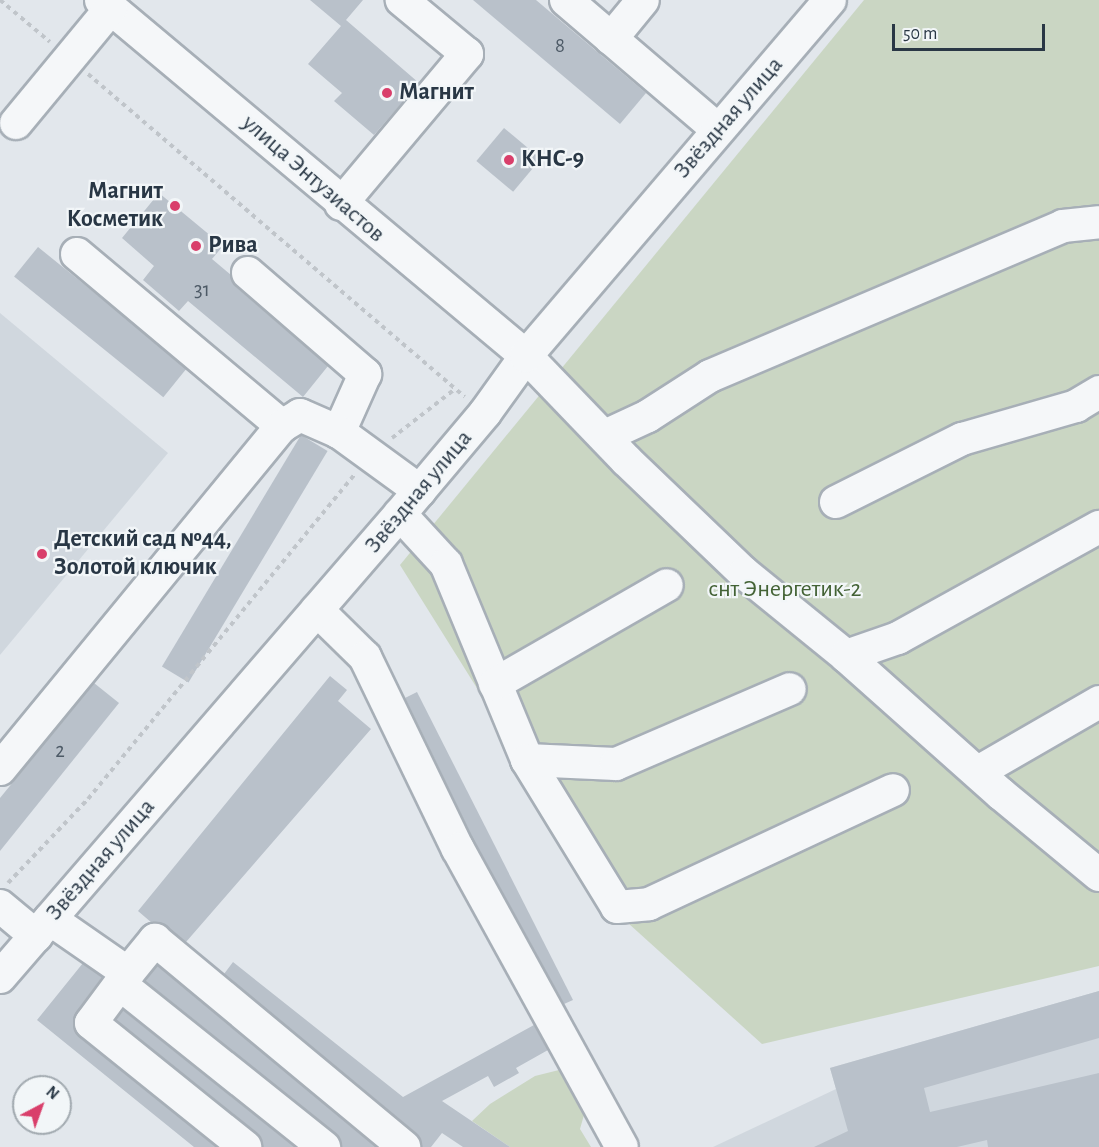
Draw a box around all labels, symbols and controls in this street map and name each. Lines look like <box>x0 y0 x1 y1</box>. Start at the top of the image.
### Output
scale bar <box>895 12 1048 50</box>
text: 50 m <box>903 25 937 43</box>
house number: 8 <box>555 33 565 59</box>
street label: Звёздная улица <box>668 51 790 185</box>
place label: Магнит <box>399 79 474 107</box>
marker: Магнит <box>380 86 394 100</box>
street label: улица Энтузиастов <box>236 109 390 249</box>
place label: КНС-9 <box>521 146 584 174</box>
marker: КНС-9 <box>502 153 516 167</box>
place label: Магнит Косметик <box>67 178 163 234</box>
marker: Магнит Косметик <box>168 199 182 213</box>
place label: Рива <box>208 232 258 260</box>
marker: Рива <box>189 239 203 253</box>
house number: 31 <box>194 277 210 303</box>
street label: Звёздная улица <box>359 425 479 559</box>
place label: Детский сад №44, Золотой ключик <box>54 526 231 582</box>
marker: Детский сад №44, Золотой ключик <box>35 547 49 561</box>
park label: снт Энергетик-2 <box>709 576 861 604</box>
house number: 2 <box>55 738 65 764</box>
street label: Звёздная улица <box>40 793 162 927</box>
north arrow <box>12 1075 72 1135</box>
text: N <box>43 1083 62 1103</box>

